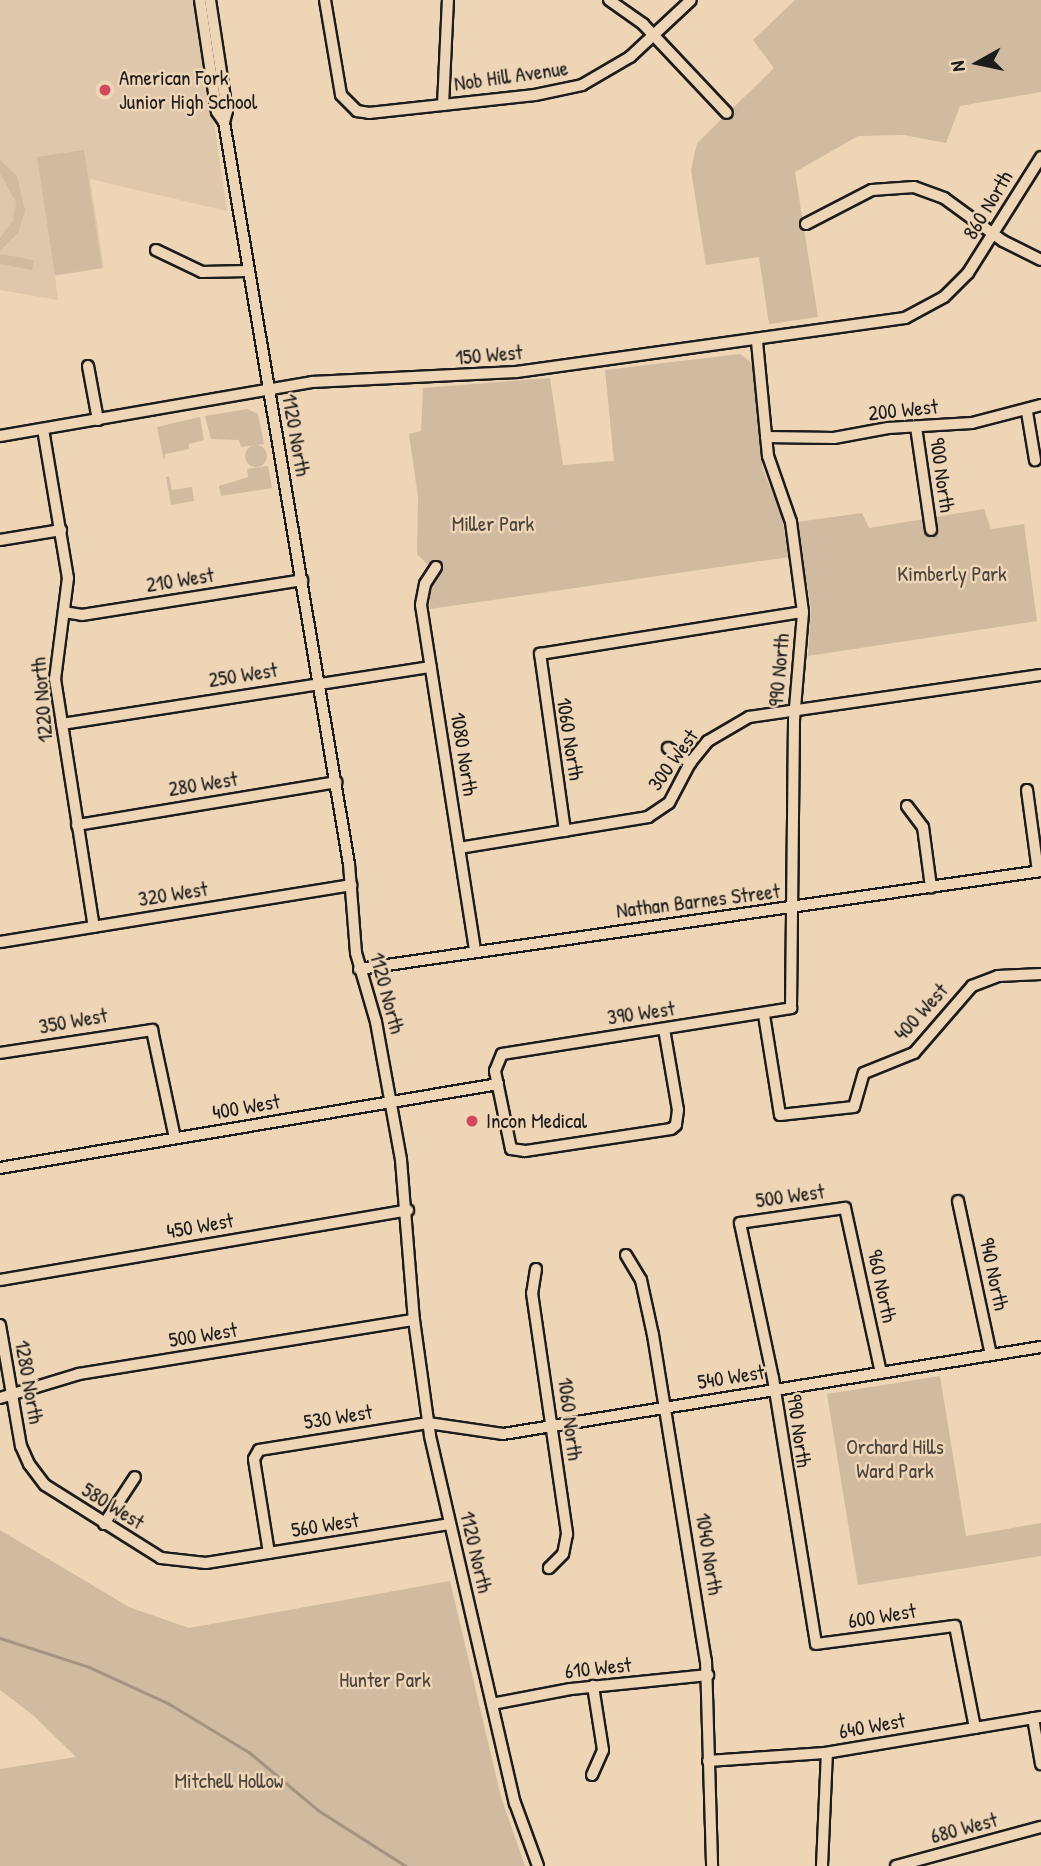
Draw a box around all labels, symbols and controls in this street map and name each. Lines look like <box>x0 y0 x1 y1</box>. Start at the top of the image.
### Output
north arrow <box>943 28 1013 98</box>
street label: Nob Hill Avenue <box>452 56 570 96</box>
text: N <box>944 59 971 73</box>
place label: American Fork Junior High School <box>119 65 257 115</box>
marker: American Fork Junior High School <box>97 82 113 98</box>
street label: 860 North <box>958 166 1018 244</box>
street label: 150 West <box>454 340 524 370</box>
street label: 1120 North <box>276 392 316 478</box>
street label: 200 West <box>867 394 939 426</box>
street label: 900 North <box>924 436 960 514</box>
park label: Miller Park <box>452 511 534 537</box>
park label: Kimberly Park <box>897 561 1007 587</box>
street label: 210 West <box>144 562 216 598</box>
street label: 990 North <box>763 632 795 708</box>
street label: 1220 North <box>26 656 58 744</box>
street label: 250 West <box>207 657 279 693</box>
street label: 1060 North <box>551 696 589 782</box>
street label: 1080 North <box>445 710 483 798</box>
street label: 300 West <box>642 724 704 796</box>
street label: 280 West <box>167 766 239 802</box>
street label: 320 West <box>136 876 210 912</box>
street label: Nathan Barnes Street <box>615 878 781 924</box>
street label: 1120 North <box>364 950 410 1036</box>
street label: 400 West <box>889 978 953 1046</box>
street label: 390 West <box>606 996 676 1030</box>
street label: 350 West <box>37 1003 109 1039</box>
street label: 400 West <box>210 1089 282 1125</box>
place label: Incon Medical <box>486 1108 587 1134</box>
marker: Incon Medical <box>464 1113 480 1129</box>
street label: 500 West <box>754 1179 826 1213</box>
street label: 450 West <box>165 1208 235 1244</box>
street label: 940 North <box>974 1235 1014 1313</box>
street label: 960 North <box>862 1247 902 1325</box>
street label: 500 West <box>167 1317 239 1353</box>
street label: 1280 North <box>9 1338 49 1426</box>
street label: 540 West <box>696 1359 766 1395</box>
street label: 1060 North <box>552 1376 588 1462</box>
street label: 990 North <box>781 1393 817 1469</box>
street label: 530 West <box>302 1399 374 1435</box>
park label: Orchard Hills Ward Park <box>846 1434 944 1484</box>
street label: 580 West <box>77 1477 149 1535</box>
street label: 560 West <box>289 1507 361 1543</box>
street label: 1120 North <box>454 1509 498 1595</box>
street label: 1040 North <box>690 1511 728 1597</box>
street label: 600 West <box>846 1598 918 1634</box>
street label: 610 West <box>563 1652 633 1684</box>
park label: Hunter Park <box>339 1667 431 1693</box>
street label: 640 West <box>837 1708 907 1744</box>
park label: Mitchell Hollow <box>174 1768 284 1794</box>
street label: 680 West <box>928 1807 1000 1849</box>

